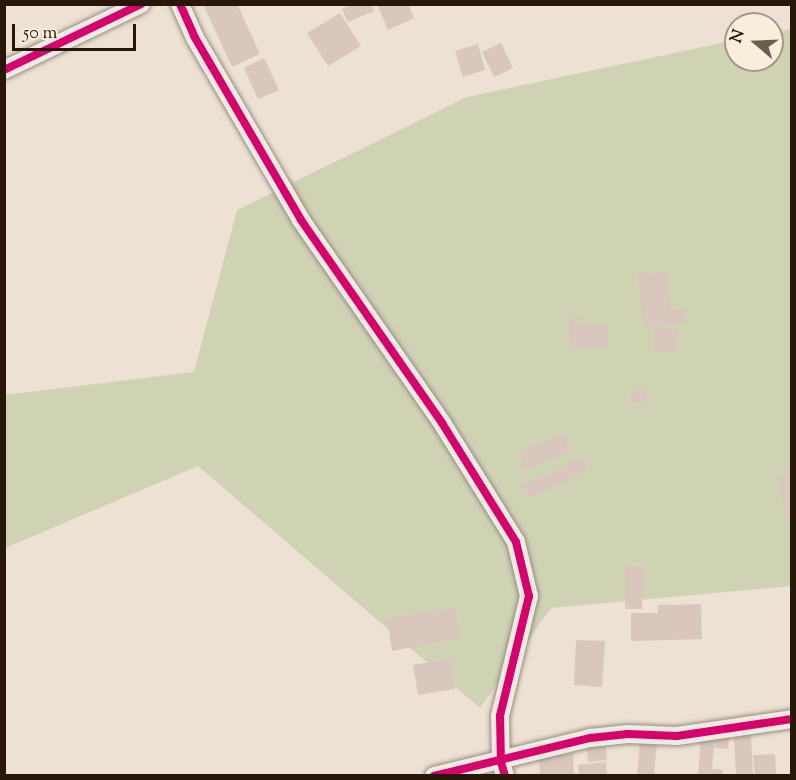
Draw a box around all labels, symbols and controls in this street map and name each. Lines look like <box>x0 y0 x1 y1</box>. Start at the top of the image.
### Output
scale bar <box>15 12 140 50</box>
north arrow <box>724 12 784 72</box>
text: 50 m <box>23 21 57 47</box>
text: N <box>725 27 751 46</box>

